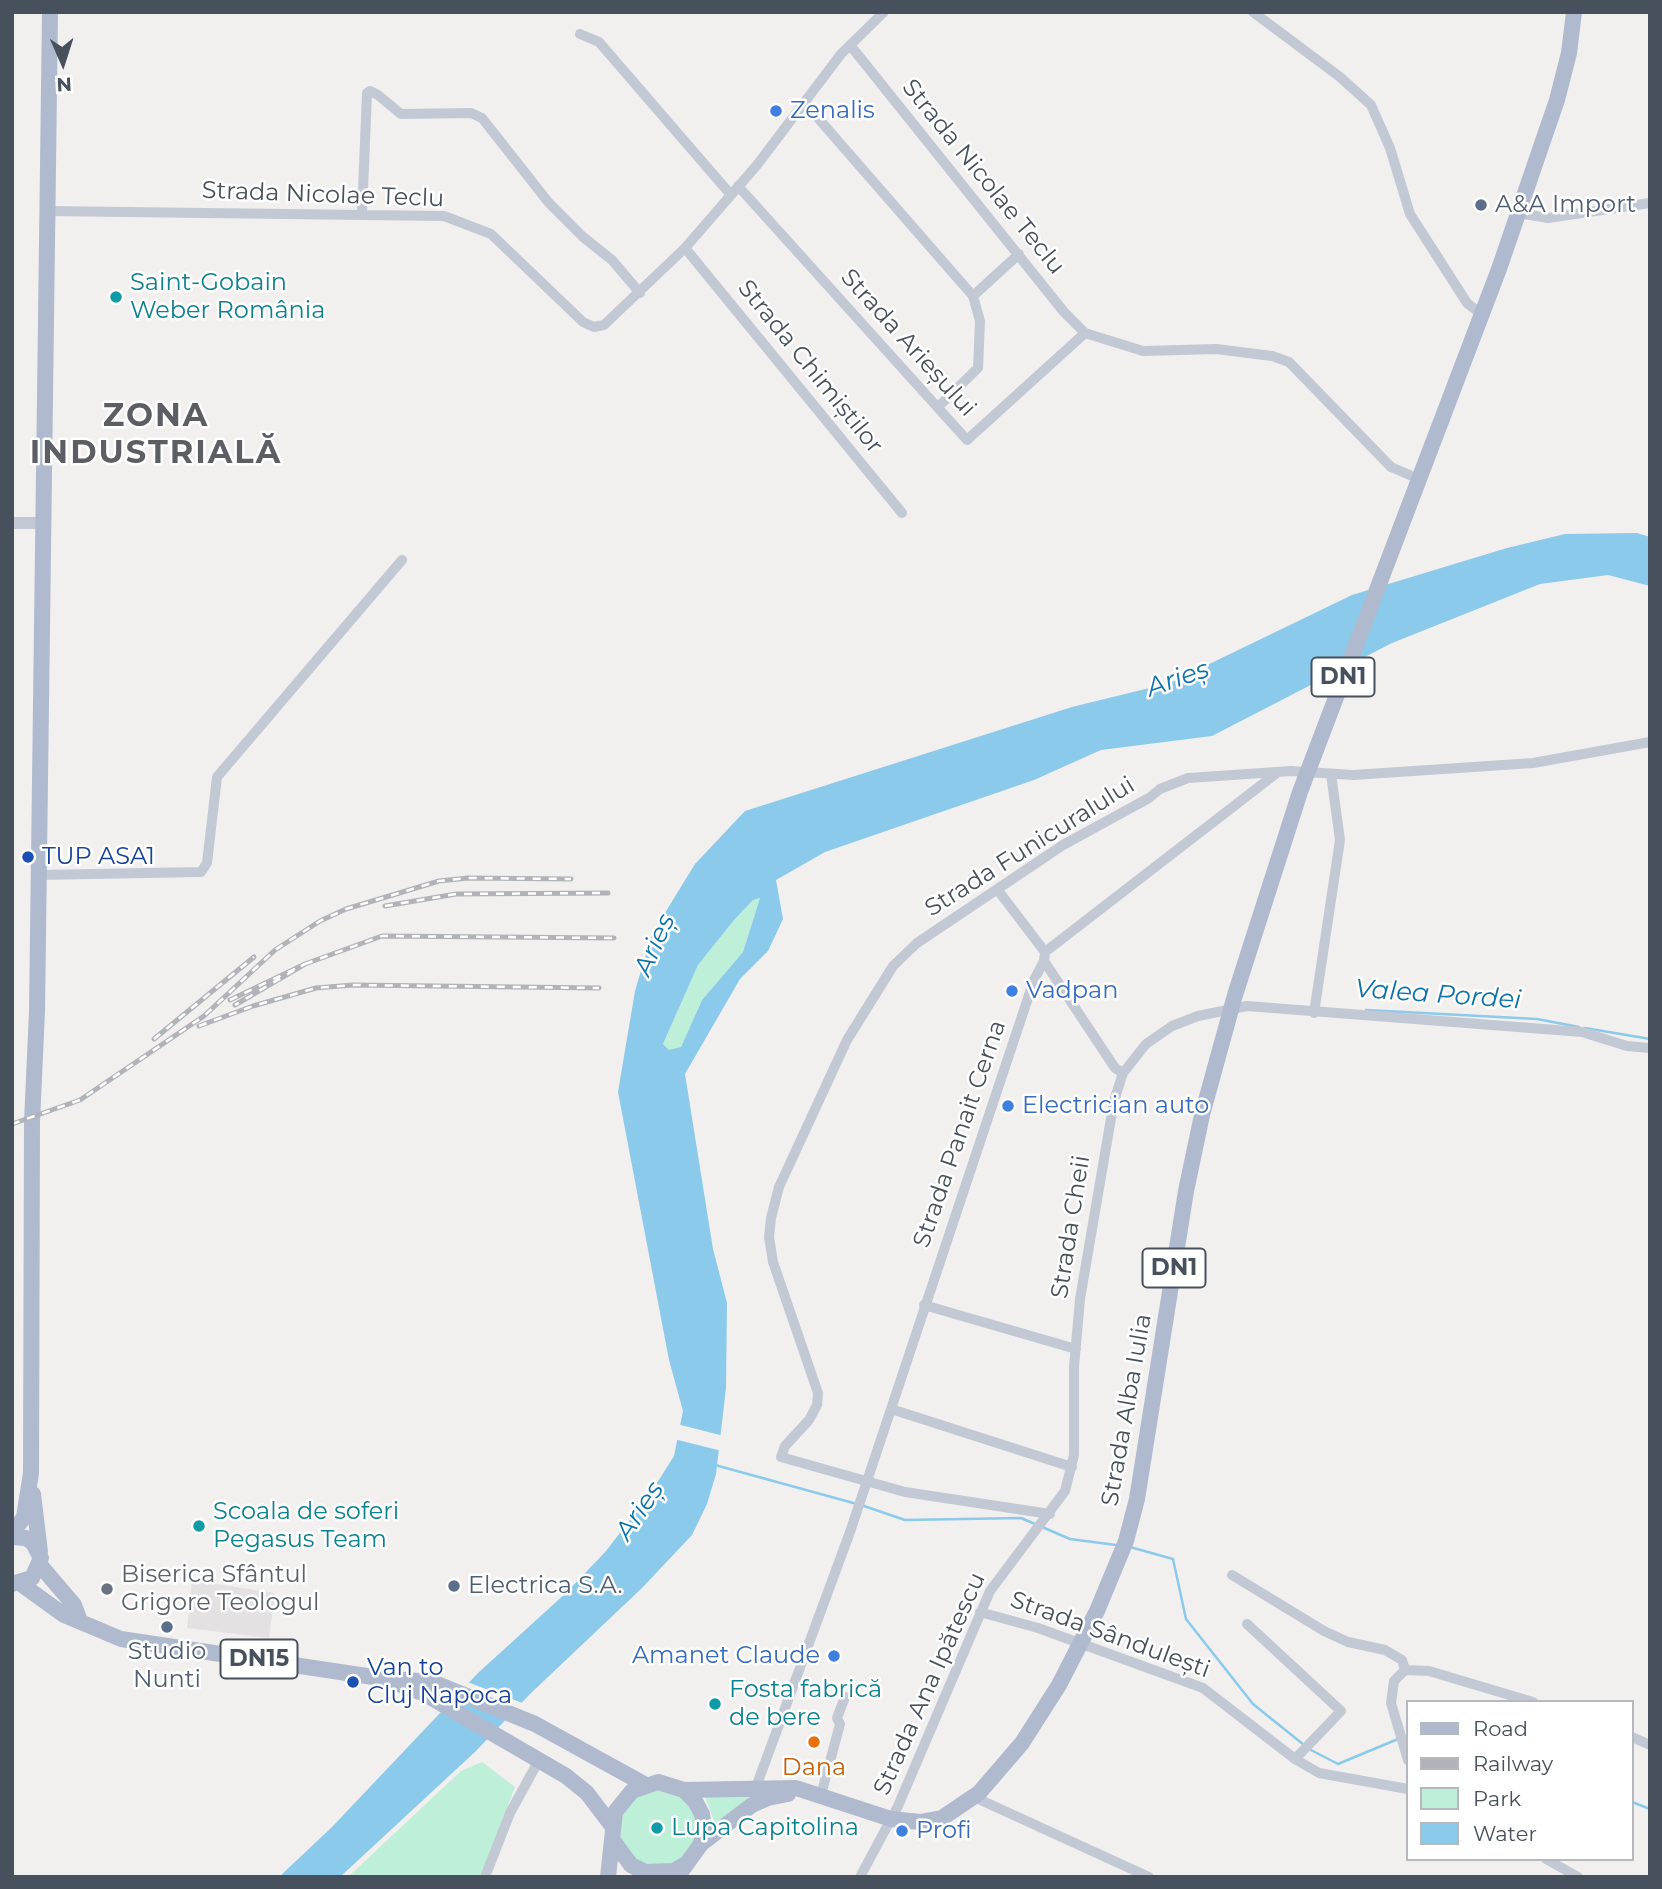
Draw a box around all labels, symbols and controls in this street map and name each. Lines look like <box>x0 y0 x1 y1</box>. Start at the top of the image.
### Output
north arrow <box>28 28 98 98</box>
text: N <box>56 73 72 96</box>
street label: Strada Nicolae Teclu <box>895 74 1071 280</box>
place label: Zenalis <box>790 97 875 125</box>
marker: Zenalis <box>768 103 784 119</box>
street label: Strada Nicolae Teclu <box>201 176 445 214</box>
place label: A&A Import <box>1495 191 1636 219</box>
marker: A&A Import <box>1473 197 1489 213</box>
street label: Strada Arieșului <box>834 263 982 423</box>
place label: Saint-Gobain Weber România <box>130 269 325 325</box>
street label: Strada Chimiștilor <box>731 275 889 459</box>
marker: Saint-Gobain Weber România <box>108 289 124 305</box>
district label: ZONA INDUSTRIALĂ <box>31 398 281 473</box>
water label: Arieș <box>1143 654 1213 704</box>
road number: DN1 <box>1312 657 1374 696</box>
street label: Strada Funicuralului <box>920 771 1140 923</box>
place label: TUP ASA1 <box>42 843 155 871</box>
marker: TUP ASA1 <box>20 849 36 865</box>
water label: Arieș <box>628 909 682 981</box>
water label: Valea Pordei <box>1354 974 1522 1016</box>
place label: Vadpan <box>1026 977 1118 1005</box>
marker: Vadpan <box>1004 983 1020 999</box>
street label: Strada Panait Cerna <box>908 1017 1012 1251</box>
place label: Electrician auto <box>1022 1092 1209 1120</box>
marker: Electrician auto <box>1000 1098 1016 1114</box>
street label: Strada Cheii <box>1045 1153 1097 1301</box>
road number: DN1 <box>1142 1248 1206 1288</box>
street label: Strada Alba Iulia <box>1096 1312 1158 1508</box>
water label: Arieș <box>609 1476 671 1546</box>
place label: Scoala de soferi Pegasus Team <box>213 1498 399 1554</box>
marker: Scoala de soferi Pegasus Team <box>191 1518 207 1534</box>
place label: Biserica Sfântul Grigore Teologul <box>121 1561 320 1617</box>
street label: Strada Ana Ipătescu <box>868 1568 992 1800</box>
place label: Electrica S.A. <box>468 1572 623 1600</box>
marker: Electrica S.A. <box>446 1578 462 1594</box>
marker: Biserica Sfântul Grigore Teologul <box>99 1581 115 1597</box>
street label: Strada Sândulești <box>1006 1585 1214 1685</box>
marker: Studio Nunti <box>159 1619 175 1635</box>
place label: Studio Nunti <box>128 1638 206 1694</box>
road number: DN15 <box>220 1640 298 1678</box>
place label: Amanet Claude <box>632 1642 820 1670</box>
marker: Amanet Claude <box>826 1648 842 1664</box>
place label: Van to Cluj Napoca <box>367 1654 512 1710</box>
marker: Van to Cluj Napoca <box>345 1674 361 1690</box>
place label: Fosta fabrică de bere <box>729 1676 882 1732</box>
marker: Fosta fabrică de bere <box>707 1696 723 1712</box>
legend <box>1406 1700 1634 1861</box>
text: Road <box>1473 1716 1528 1741</box>
marker: Dana <box>806 1734 822 1750</box>
text: Railway <box>1473 1751 1553 1776</box>
place label: Dana <box>782 1754 846 1782</box>
text: Park <box>1473 1786 1521 1811</box>
place label: Lupa Capitolina <box>671 1814 859 1842</box>
place label: Profi <box>916 1817 972 1845</box>
marker: Lupa Capitolina <box>649 1820 665 1836</box>
text: Water <box>1473 1821 1537 1846</box>
marker: Profi <box>894 1823 910 1839</box>

